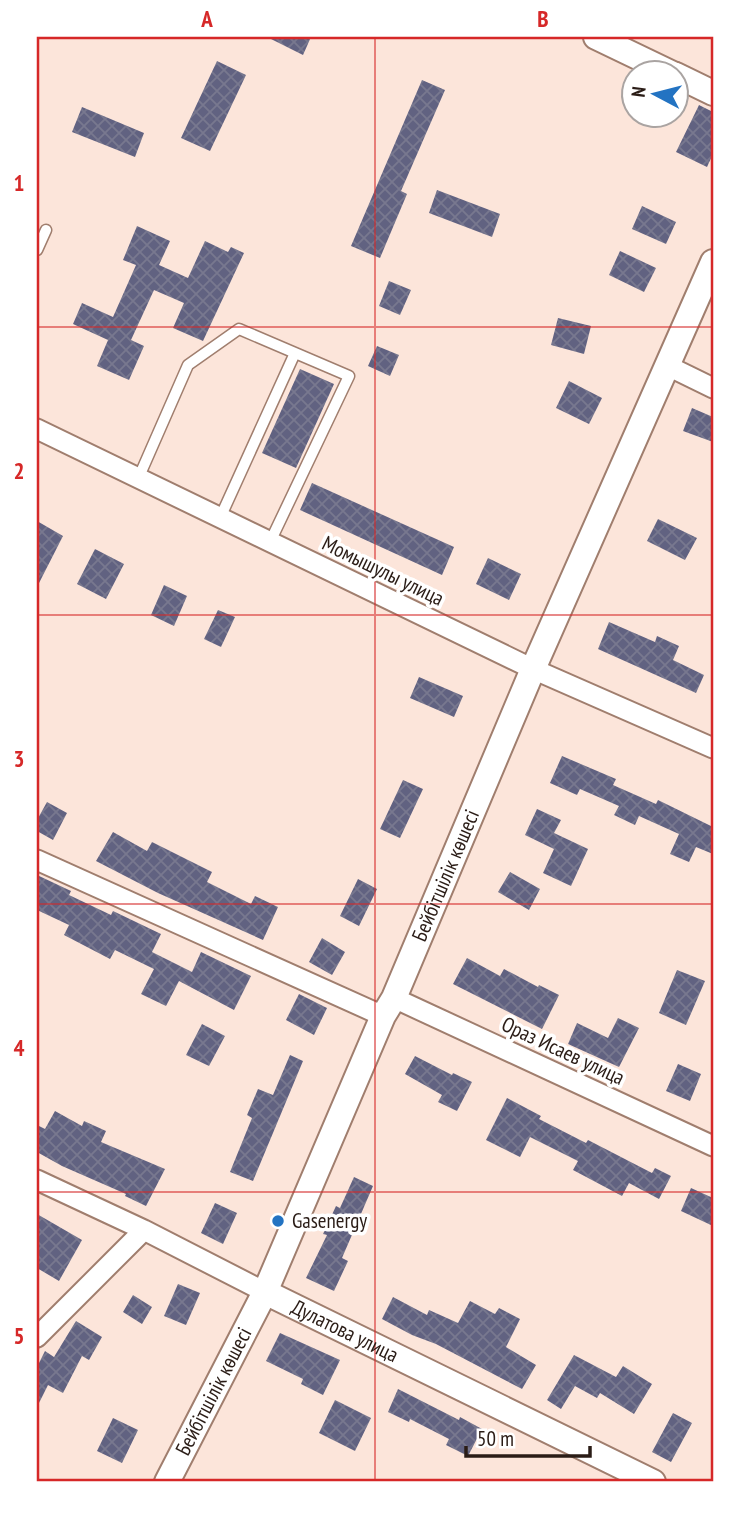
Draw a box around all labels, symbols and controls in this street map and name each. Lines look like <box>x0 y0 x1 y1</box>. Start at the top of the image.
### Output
text: A <box>200 4 213 33</box>
text: B <box>537 4 549 33</box>
north arrow <box>620 60 690 130</box>
text: N <box>626 85 651 98</box>
text: 1 <box>14 168 25 197</box>
text: 2 <box>14 456 25 485</box>
street label: Момышулы улица <box>318 529 448 612</box>
text: 3 <box>14 744 25 773</box>
street label: Бейбітшілік көшесі <box>406 805 485 945</box>
street label: Ораз Исаев улица <box>497 1010 629 1091</box>
text: 4 <box>14 1033 25 1062</box>
place label: Gasenergy <box>292 1207 367 1234</box>
marker: Gasenergy <box>270 1213 286 1229</box>
street label: Дулатова улица <box>287 1293 403 1368</box>
text: 5 <box>14 1321 25 1350</box>
street label: Бейбітшілік көшесі <box>169 1322 258 1460</box>
scale bar <box>466 1414 591 1458</box>
text: 50 m <box>477 1425 514 1452</box>

